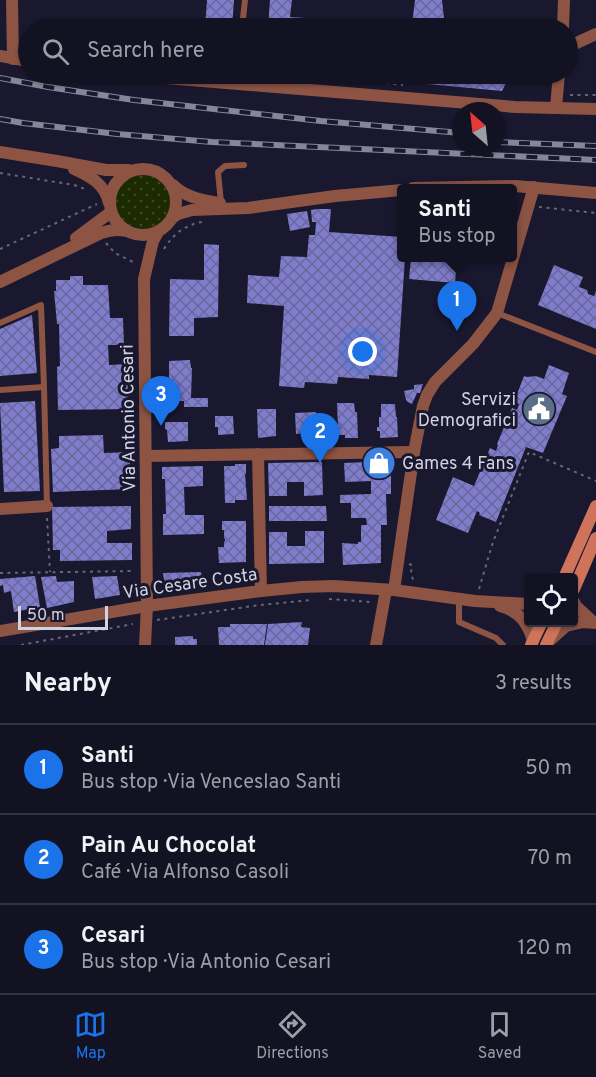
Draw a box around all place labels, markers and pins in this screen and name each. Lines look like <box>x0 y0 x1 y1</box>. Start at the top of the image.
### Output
pin: 1 <box>438 282 476 331</box>
pin: 3 <box>142 376 180 426</box>
place label: Servizi Demografici <box>418 389 516 433</box>
public building icon: Servizi Demografici <box>521 391 557 427</box>
pin: 2 <box>300 414 340 463</box>
shop icon: Games 4 Fans <box>361 445 397 481</box>
place label: Games 4 Fans <box>402 453 514 476</box>

